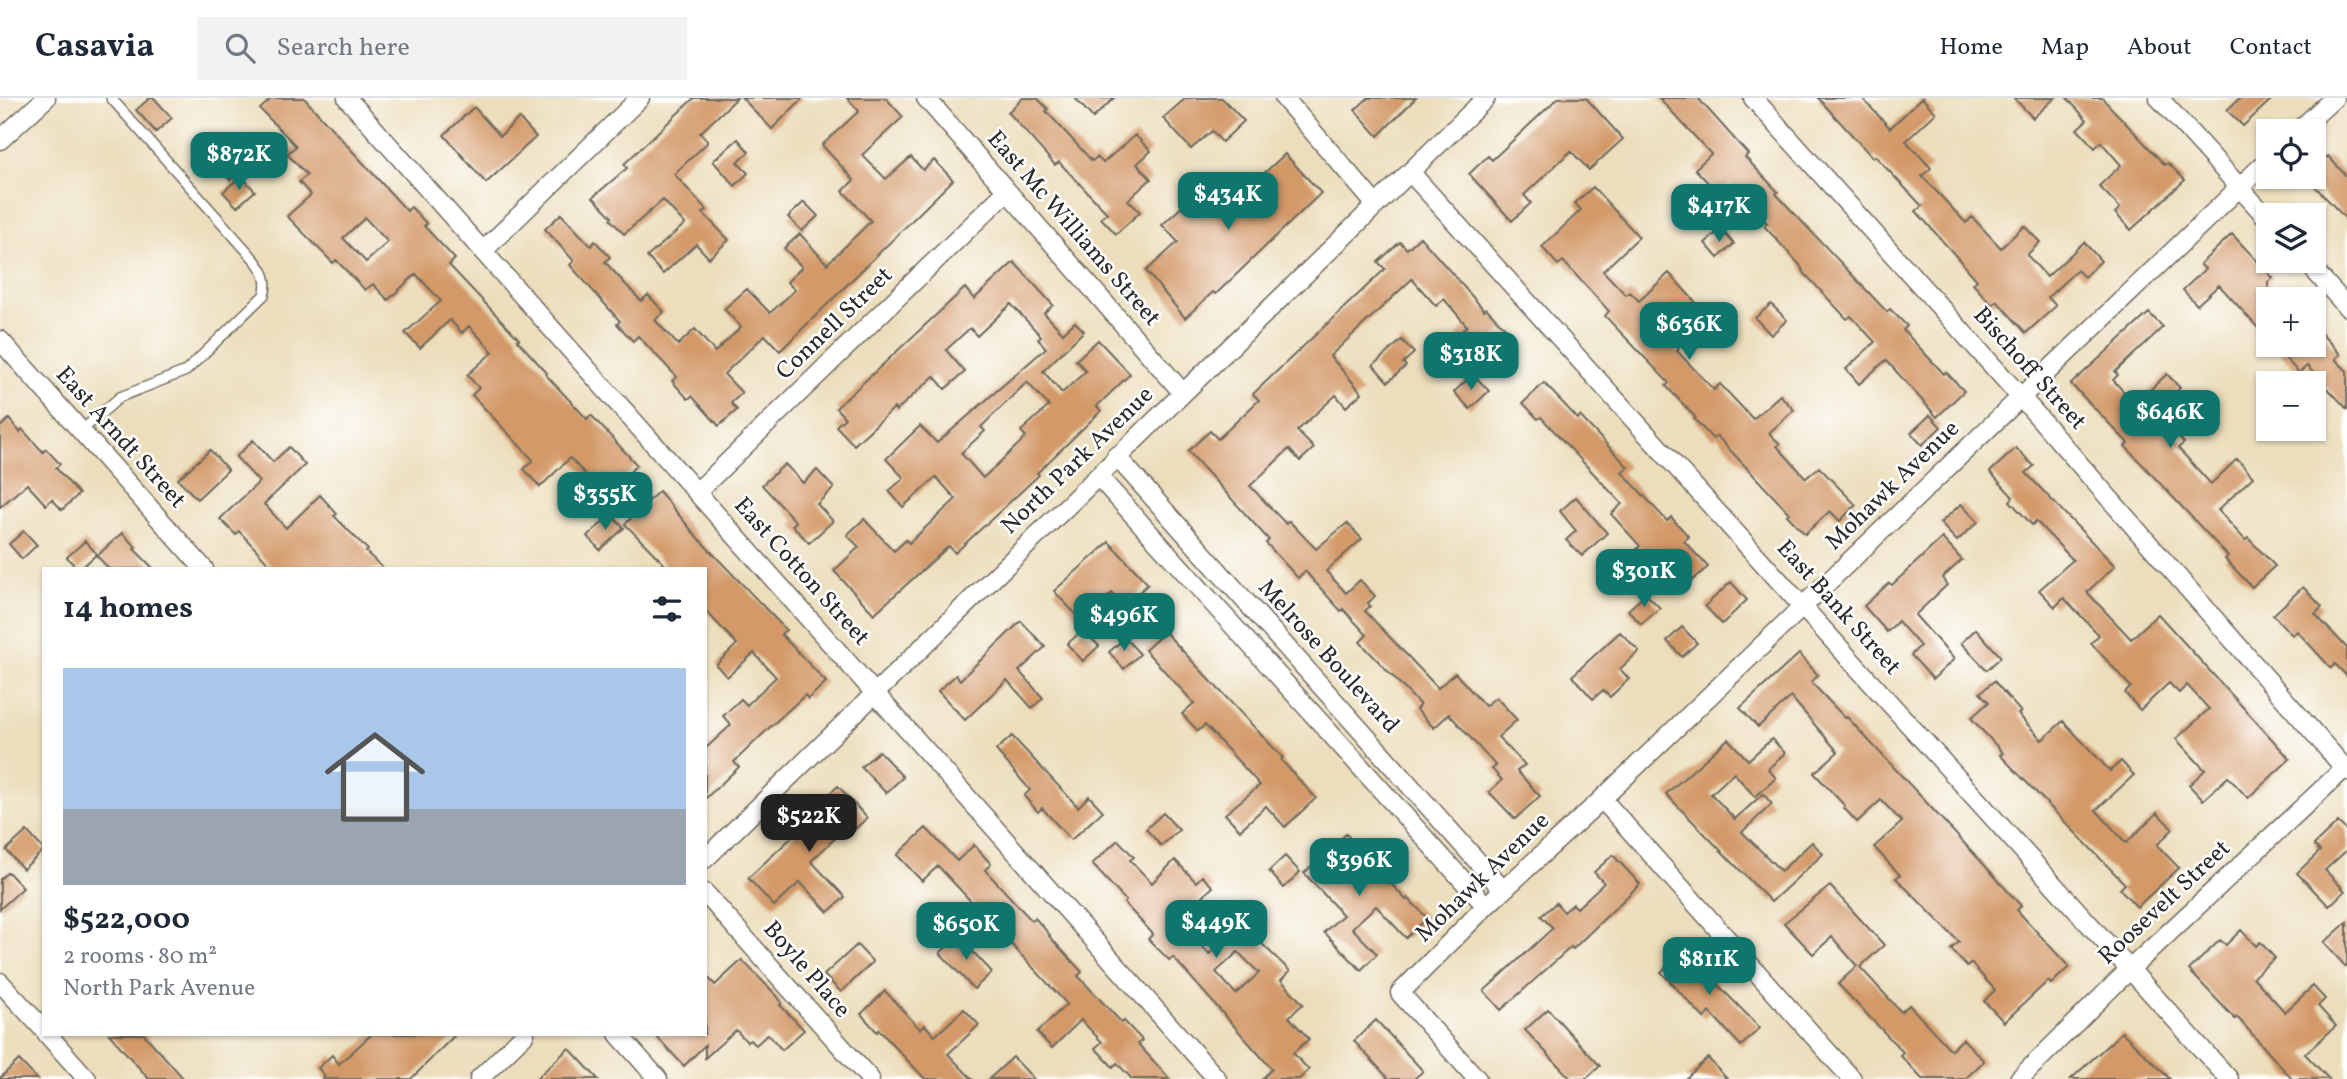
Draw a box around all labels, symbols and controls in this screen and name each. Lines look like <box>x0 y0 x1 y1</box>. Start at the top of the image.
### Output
search box <box>197 17 687 80</box>
text: Casavia <box>35 25 155 71</box>
icon: search <box>221 29 259 67</box>
text: Search here <box>277 30 410 66</box>
text: Home <box>1939 31 2003 65</box>
text: Map <box>2041 31 2089 65</box>
text: About <box>2127 31 2192 65</box>
text: Contact <box>2230 31 2312 65</box>
map controls <box>2256 119 2326 441</box>
button: locate <box>2256 119 2326 189</box>
street label: East Mc Williams Street <box>978 124 1168 334</box>
pin: $872K <box>190 132 288 192</box>
text: $872K <box>207 139 271 171</box>
pin: $434K <box>1179 172 1277 232</box>
text: $434K <box>1194 179 1262 211</box>
pin: $417K <box>1670 184 1768 244</box>
text: $417K <box>1687 191 1751 223</box>
button: layers <box>2256 203 2326 273</box>
street label: Connell Street <box>769 259 901 389</box>
button: + <box>2256 287 2326 357</box>
street label: Bischoff Street <box>1964 300 2094 438</box>
pin: $636K <box>1640 302 1738 362</box>
text: $636K <box>1656 309 1722 341</box>
pin: $318K <box>1422 332 1520 392</box>
text: $318K <box>1440 339 1503 371</box>
street label: East Arndt Street <box>47 359 193 517</box>
button: − <box>2256 371 2326 441</box>
street label: North Park Avenue <box>994 379 1162 543</box>
pin: $646K <box>2121 390 2219 450</box>
text: $646K <box>2136 397 2204 429</box>
street label: Mohawk Avenue <box>1818 413 1968 559</box>
pin: $355K <box>556 472 654 532</box>
text: $355K <box>573 479 637 511</box>
street label: East Cotton Street <box>725 490 877 654</box>
street label: East Bank Street <box>1768 533 1908 683</box>
pin: $301K <box>1595 550 1693 609</box>
text: $301K <box>1612 556 1676 588</box>
street label: Melrose Boulevard <box>1249 572 1407 742</box>
text: 14 homes <box>63 588 193 630</box>
icon: filters <box>648 590 686 628</box>
pin: $496K <box>1075 594 1173 653</box>
text: $496K <box>1090 600 1158 632</box>
icon: home <box>312 714 438 840</box>
pin: $522K <box>760 794 858 854</box>
text: $522K <box>777 801 841 833</box>
street label: Mohawk Avenue <box>1408 805 1558 951</box>
street label: Roosevelt Street <box>2091 833 2239 973</box>
pin: $396K <box>1310 838 1408 898</box>
text: $396K <box>1326 845 1392 877</box>
text: $522,000 <box>63 899 190 941</box>
pin: $449K <box>1167 900 1265 960</box>
pin: $650K <box>917 902 1015 962</box>
text: $449K <box>1181 907 1251 939</box>
text: $650K <box>932 909 1000 941</box>
street label: Boyle Place <box>754 914 858 1026</box>
pin: $811K <box>1660 937 1758 997</box>
text: 2 rooms · 80 m² <box>63 941 217 973</box>
text: $811K <box>1679 944 1739 976</box>
text: North Park Avenue <box>63 973 255 1005</box>

